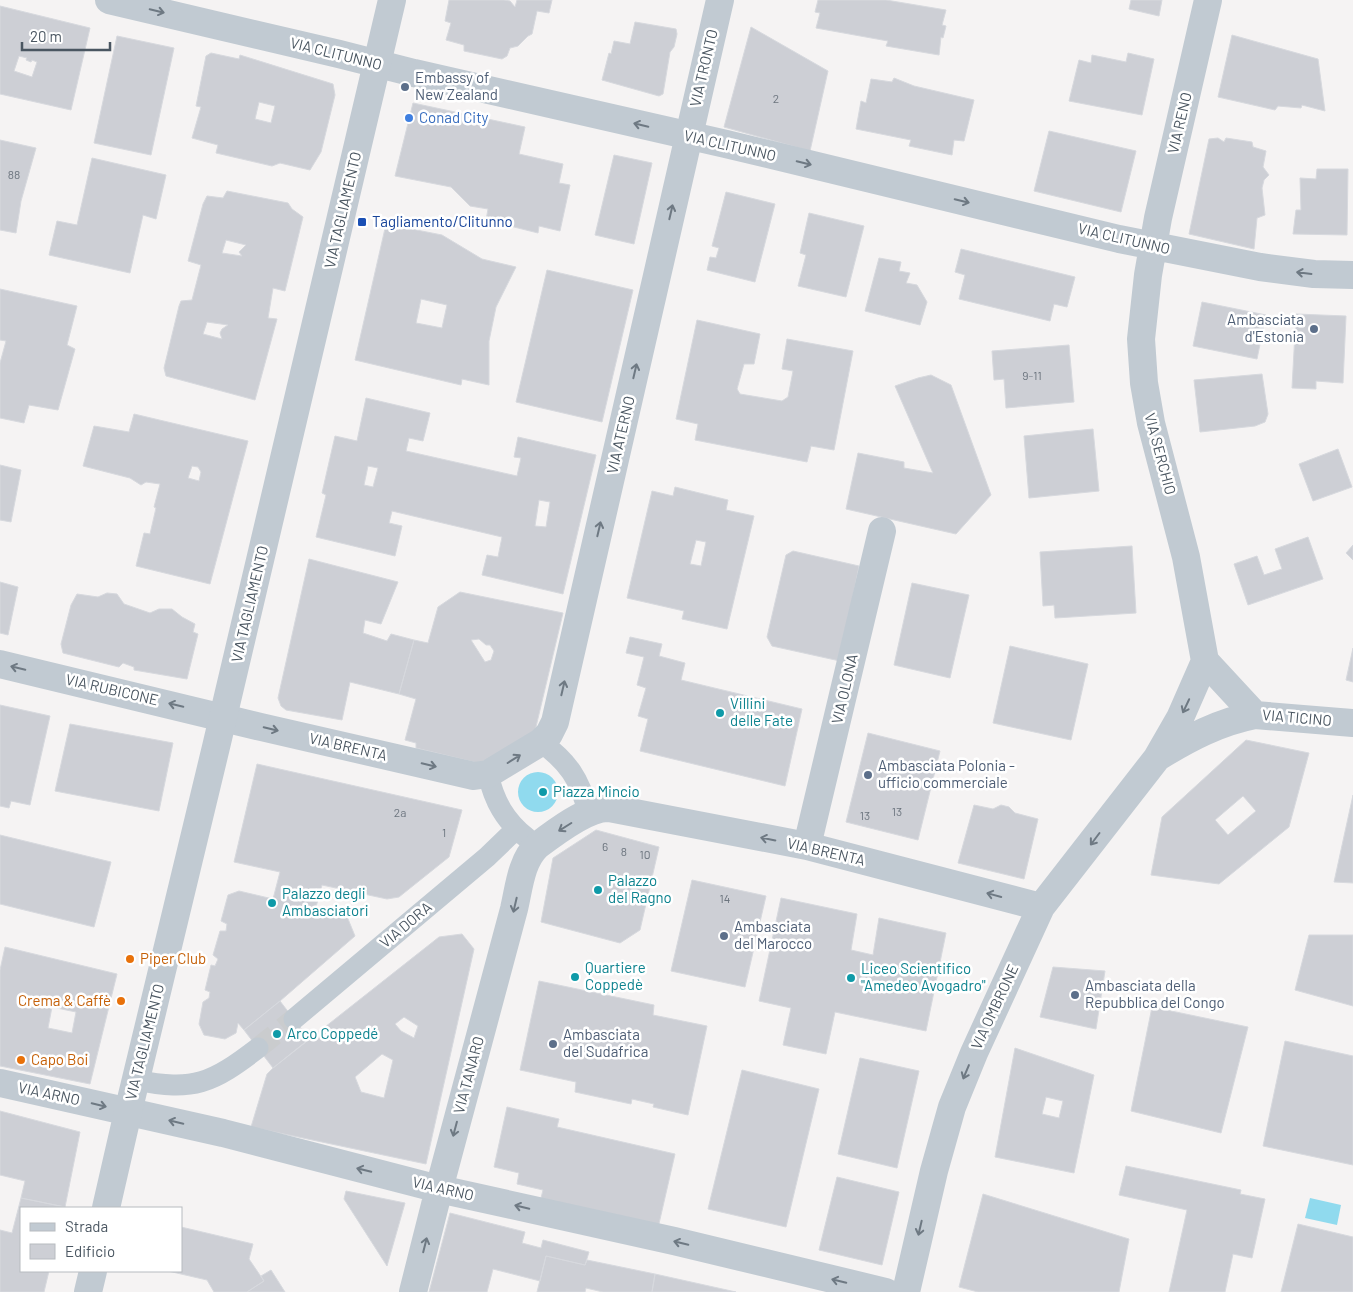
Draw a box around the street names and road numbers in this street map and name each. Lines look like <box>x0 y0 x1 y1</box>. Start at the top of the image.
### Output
street label: VIA TRONTO <box>685 27 721 108</box>
street label: VIA CLITUNNO <box>288 33 384 73</box>
street label: VIA RENO <box>1163 90 1195 155</box>
street label: VIA CLITUNNO <box>682 126 778 164</box>
street label: VIA TAGLIAMENTO <box>320 150 364 270</box>
street label: VIA CLITUNNO <box>1076 219 1172 257</box>
street label: VIA ATERNO <box>602 394 638 475</box>
street label: VIA SERCHIO <box>1141 411 1181 497</box>
street label: VIA TAGLIAMENTO <box>227 544 271 664</box>
street label: VIA OLONA <box>827 652 861 725</box>
street label: VIA RUBICONE <box>64 670 160 708</box>
street label: VIA TICINO <box>1262 705 1333 729</box>
street label: VIA BRENTA <box>307 728 389 764</box>
street label: VIA BRENTA <box>785 833 867 869</box>
street label: VIA DORA <box>376 897 435 951</box>
street label: VIA OMBRONE <box>967 961 1022 1052</box>
street label: VIA TAGLIAMENTO <box>121 982 167 1102</box>
street label: VIA TANARO <box>449 1034 487 1115</box>
street label: VIA ARNO <box>17 1078 82 1108</box>
street label: VIA ARNO <box>411 1172 476 1204</box>

